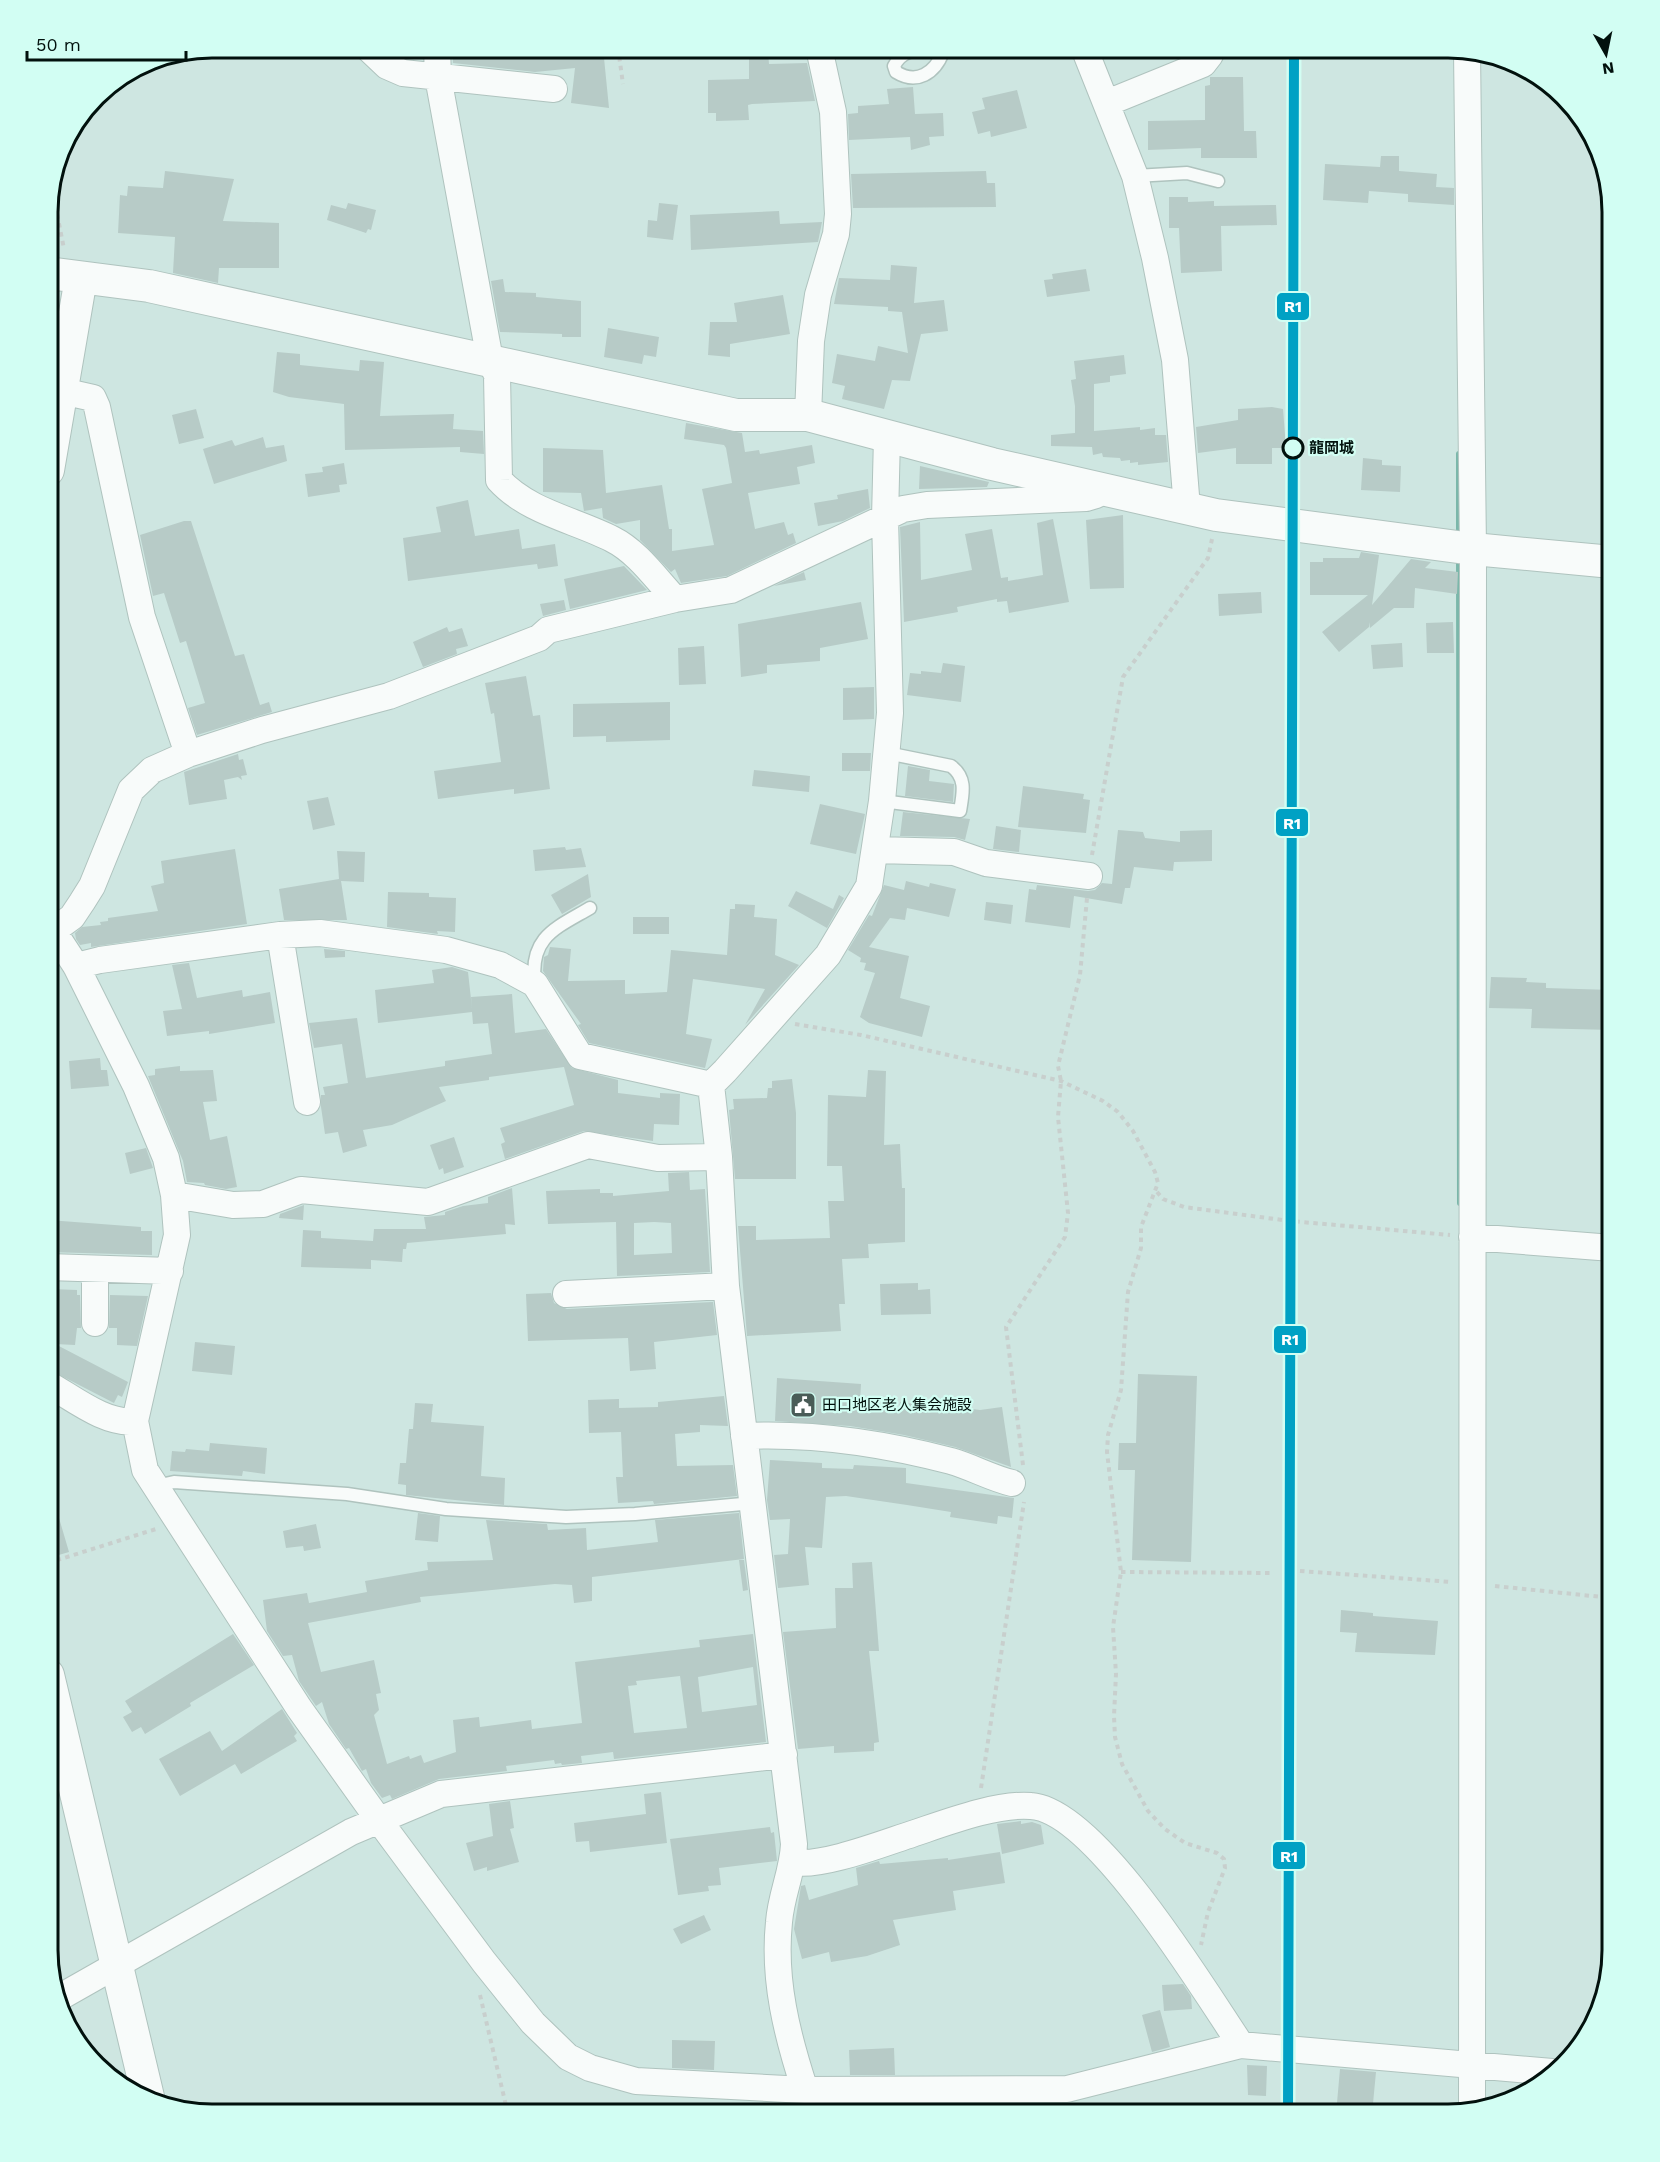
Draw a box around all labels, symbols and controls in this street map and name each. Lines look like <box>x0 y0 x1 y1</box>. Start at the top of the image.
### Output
scale bar <box>27 24 186 62</box>
north arrow <box>1576 24 1636 84</box>
text: 50 m <box>36 34 81 55</box>
text: N <box>1601 58 1616 79</box>
line badge: R1 <box>1276 292 1310 321</box>
text: R1 <box>1284 297 1302 316</box>
marker: 龍岡城 <box>1282 437 1304 459</box>
place label: 龍岡城 <box>1309 439 1354 457</box>
line badge: R1 <box>1275 808 1309 837</box>
text: R1 <box>1283 814 1301 833</box>
line badge: R1 <box>1273 1325 1307 1354</box>
text: R1 <box>1281 1330 1299 1349</box>
public building icon: 田口地区老人集会施設 <box>788 1390 818 1420</box>
place label: 田口地区老人集会施設 <box>822 1396 972 1414</box>
line badge: R1 <box>1272 1841 1306 1870</box>
text: R1 <box>1280 1847 1298 1866</box>

